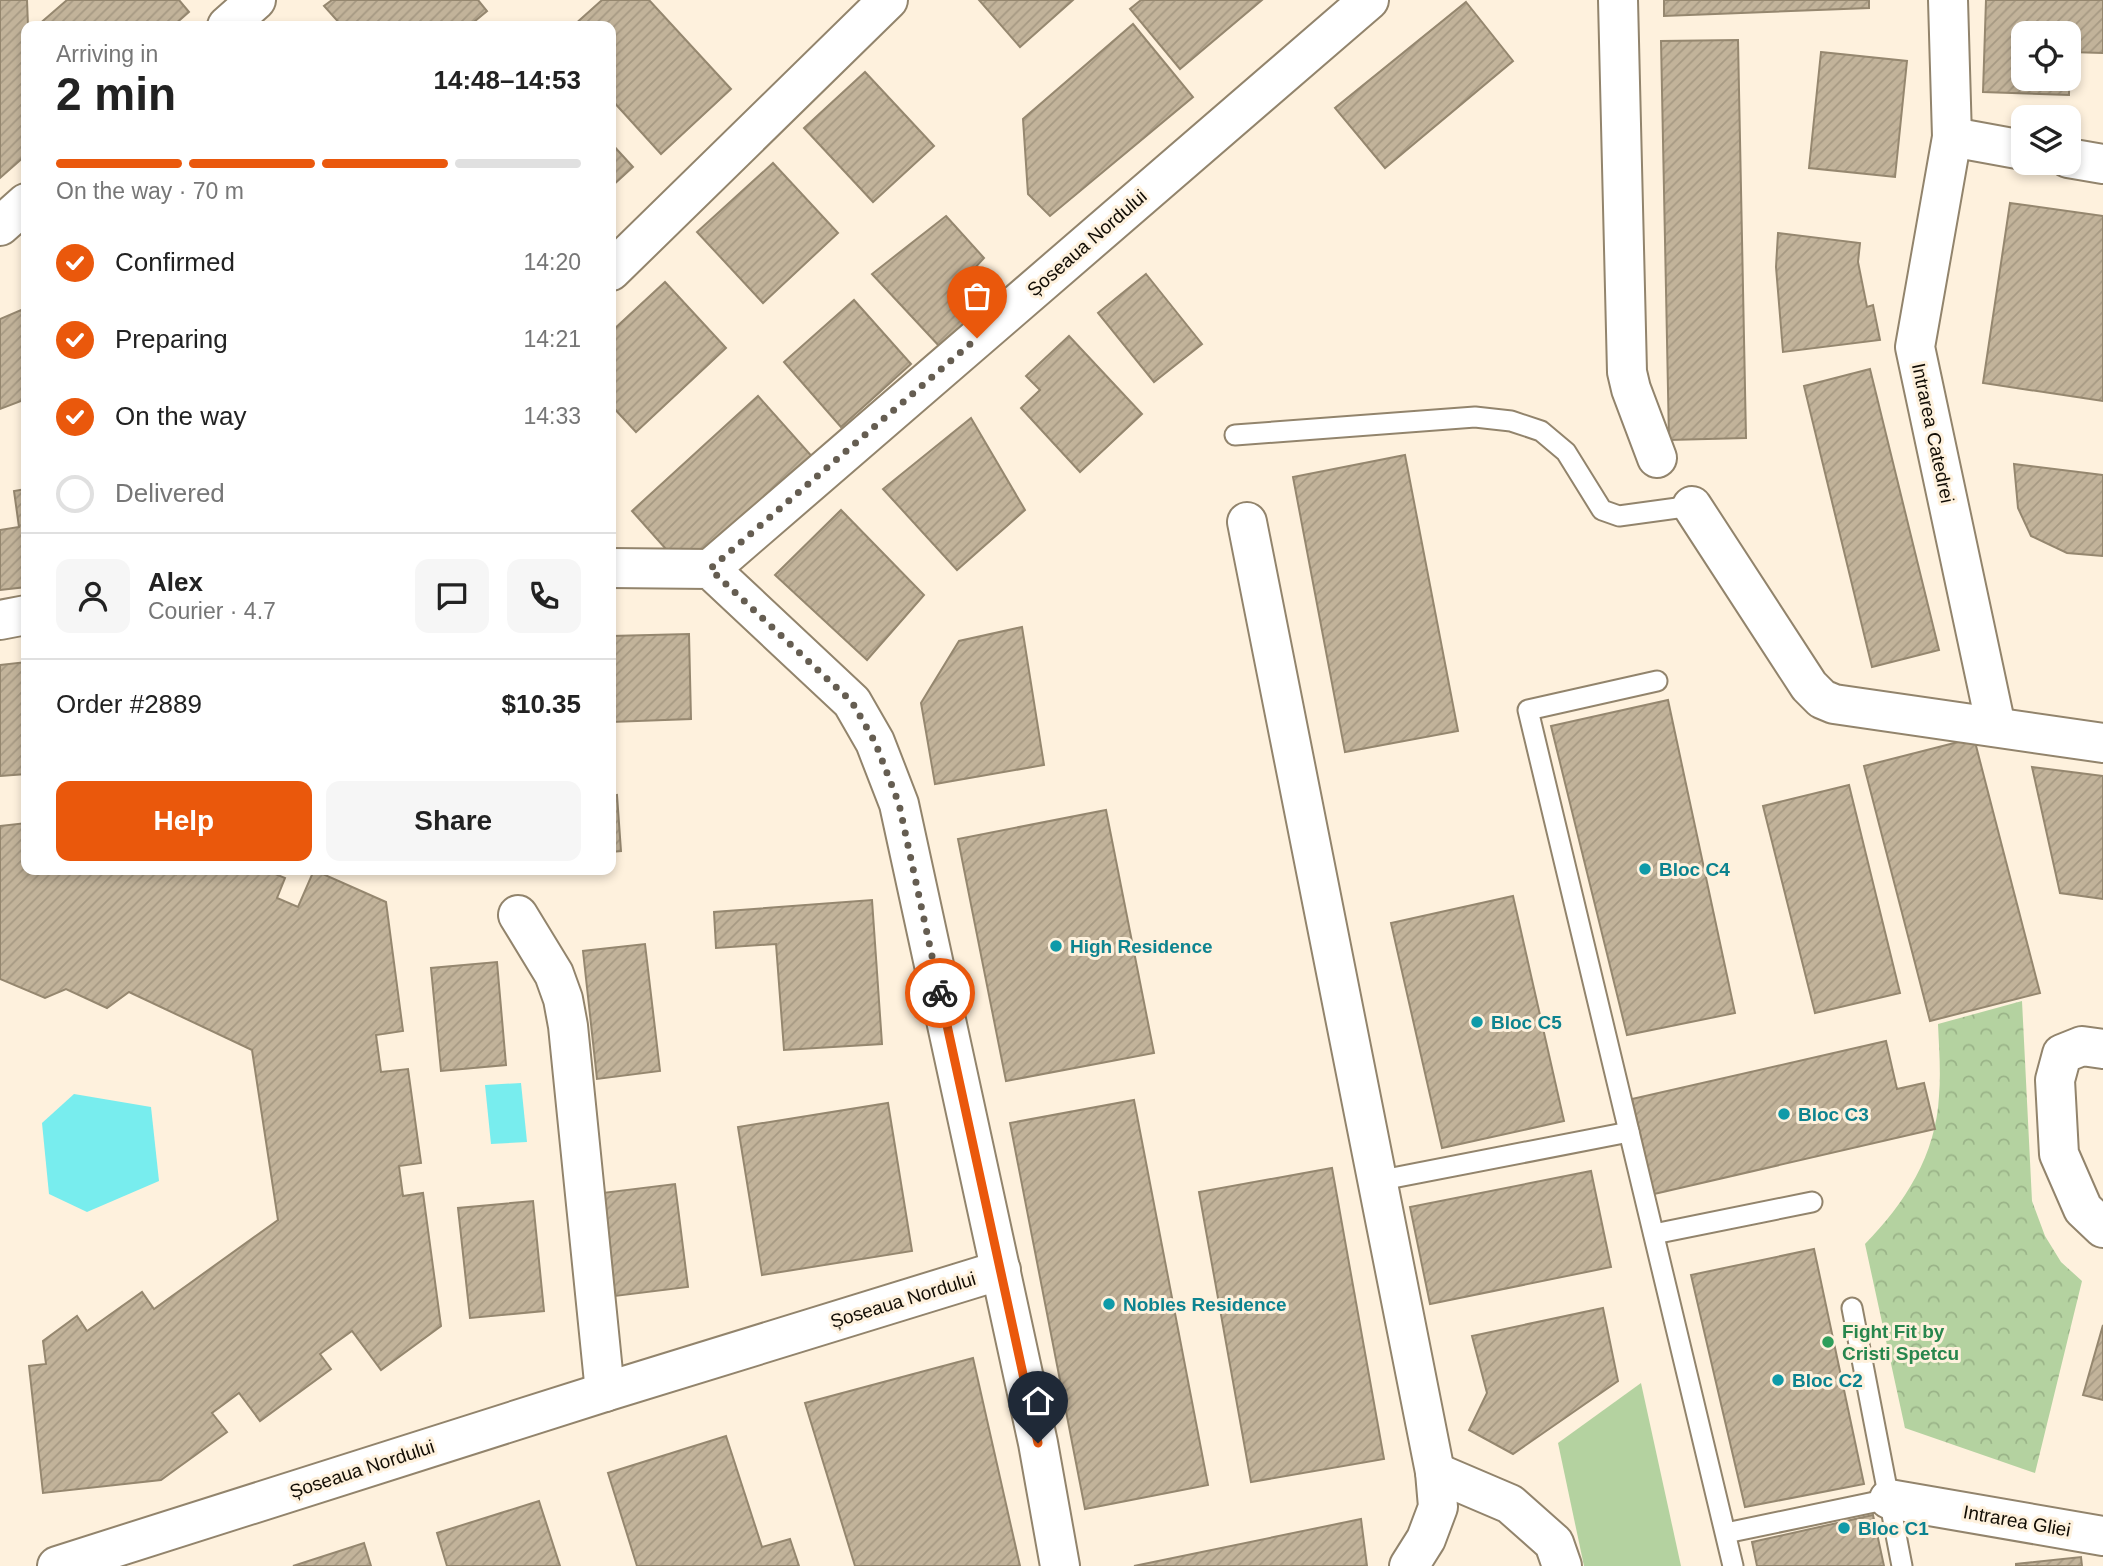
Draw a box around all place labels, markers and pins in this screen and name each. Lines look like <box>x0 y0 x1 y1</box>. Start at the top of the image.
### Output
pin <box>947 266 1007 338</box>
place label: Bloc C4 <box>1659 859 1730 880</box>
marker: Bloc C4 <box>1637 861 1653 877</box>
place label: High Residence <box>1070 936 1213 957</box>
marker: High Residence <box>1048 938 1064 954</box>
place label: Bloc C5 <box>1491 1012 1562 1033</box>
marker: Bloc C5 <box>1469 1014 1485 1030</box>
place label: Bloc C3 <box>1798 1104 1869 1125</box>
marker: Bloc C3 <box>1776 1106 1792 1122</box>
place label: Nobles Residence <box>1123 1294 1287 1315</box>
marker: Nobles Residence <box>1101 1296 1117 1312</box>
place label: Fight Fit by Cristi Spetcu <box>1842 1321 1959 1364</box>
marker: Fight Fit by Cristi Spetcu <box>1820 1334 1836 1350</box>
place label: Bloc C2 <box>1792 1370 1863 1391</box>
pin <box>1008 1371 1068 1443</box>
marker: Bloc C2 <box>1770 1372 1786 1388</box>
place label: Bloc C1 <box>1858 1518 1929 1539</box>
marker: Bloc C1 <box>1836 1520 1852 1536</box>

